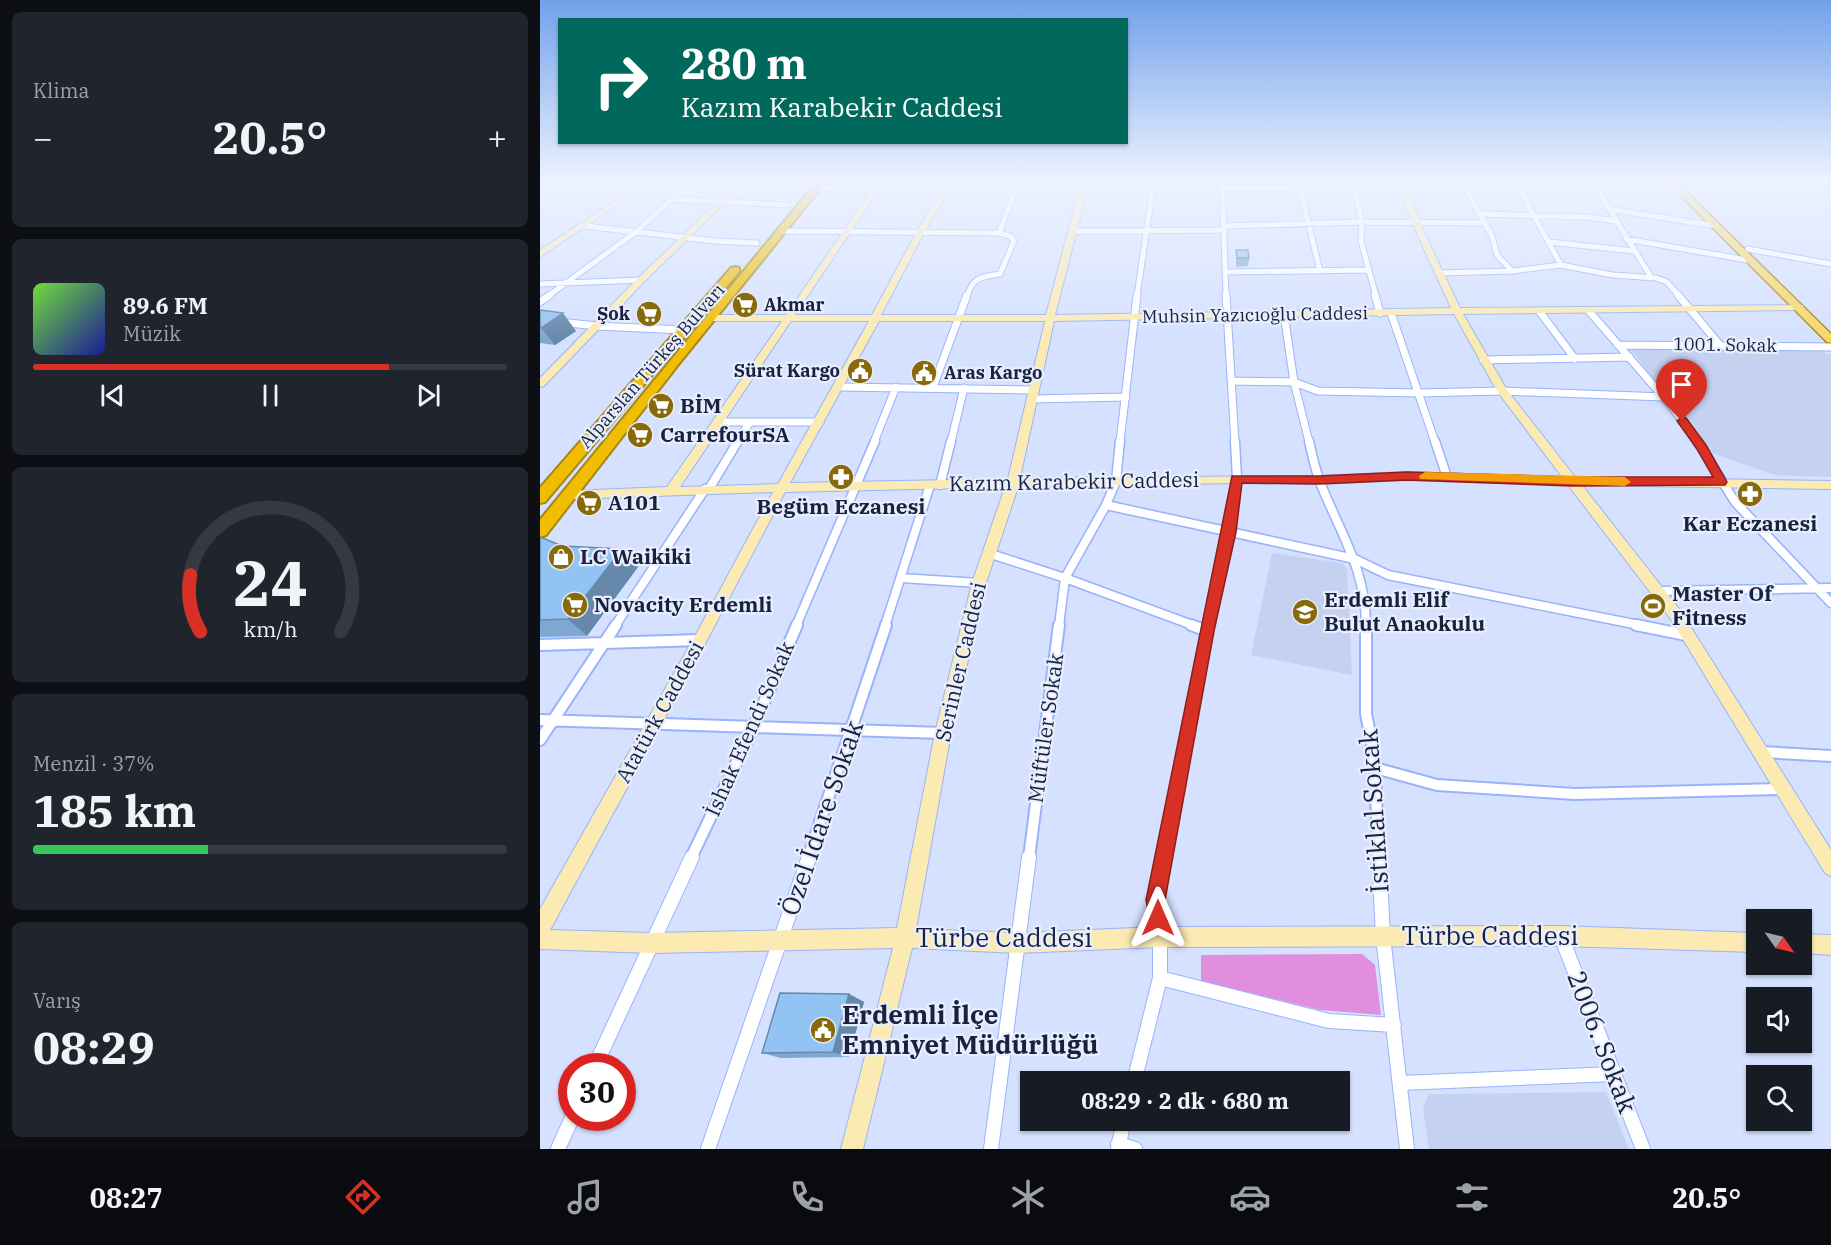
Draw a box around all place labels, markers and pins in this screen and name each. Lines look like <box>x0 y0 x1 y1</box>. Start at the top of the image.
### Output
supermarket icon: Akmar <box>730 290 760 320</box>
place label: Akmar <box>764 293 825 316</box>
supermarket icon: Şok <box>634 299 664 329</box>
place label: Şok <box>597 302 631 325</box>
public building icon: Sürat Kargo <box>845 356 875 386</box>
public building icon: Aras Kargo <box>909 358 939 388</box>
place label: Sürat Kargo <box>734 359 840 382</box>
pin <box>1656 359 1707 421</box>
place label: Aras Kargo <box>944 361 1042 384</box>
supermarket icon: BİM <box>646 391 676 421</box>
place label: BİM <box>680 391 722 419</box>
supermarket icon: CarrefourSA <box>625 420 655 450</box>
place label: CarrefourSA <box>660 420 790 448</box>
pharmacy icon: Begüm Eczanesi <box>826 462 856 492</box>
pharmacy icon: Kar Eczanesi <box>1735 479 1765 509</box>
supermarket icon: A101 <box>574 488 604 518</box>
place label: A101 <box>608 488 660 516</box>
place label: Begüm Eczanesi <box>757 492 925 520</box>
place label: Kar Eczanesi <box>1683 509 1817 537</box>
shop icon: LC Waikiki <box>546 542 576 572</box>
place label: LC Waikiki <box>580 542 691 570</box>
place label: Master Of Fitness <box>1672 579 1774 631</box>
place label: Erdemli Elif Bulut Anaokulu <box>1324 585 1485 637</box>
supermarket icon: Novacity Erdemli <box>560 590 590 620</box>
place label: Novacity Erdemli <box>594 590 772 618</box>
sports icon: Master Of Fitness <box>1638 591 1668 621</box>
school or university icon: Erdemli Elif Bulut Anaokulu <box>1290 597 1320 627</box>
place label: Erdemli İlçe Emniyet Müdürlüğü <box>842 997 1098 1061</box>
public building icon: Erdemli İlçe Emniyet Müdürlüğü <box>808 1015 838 1045</box>

